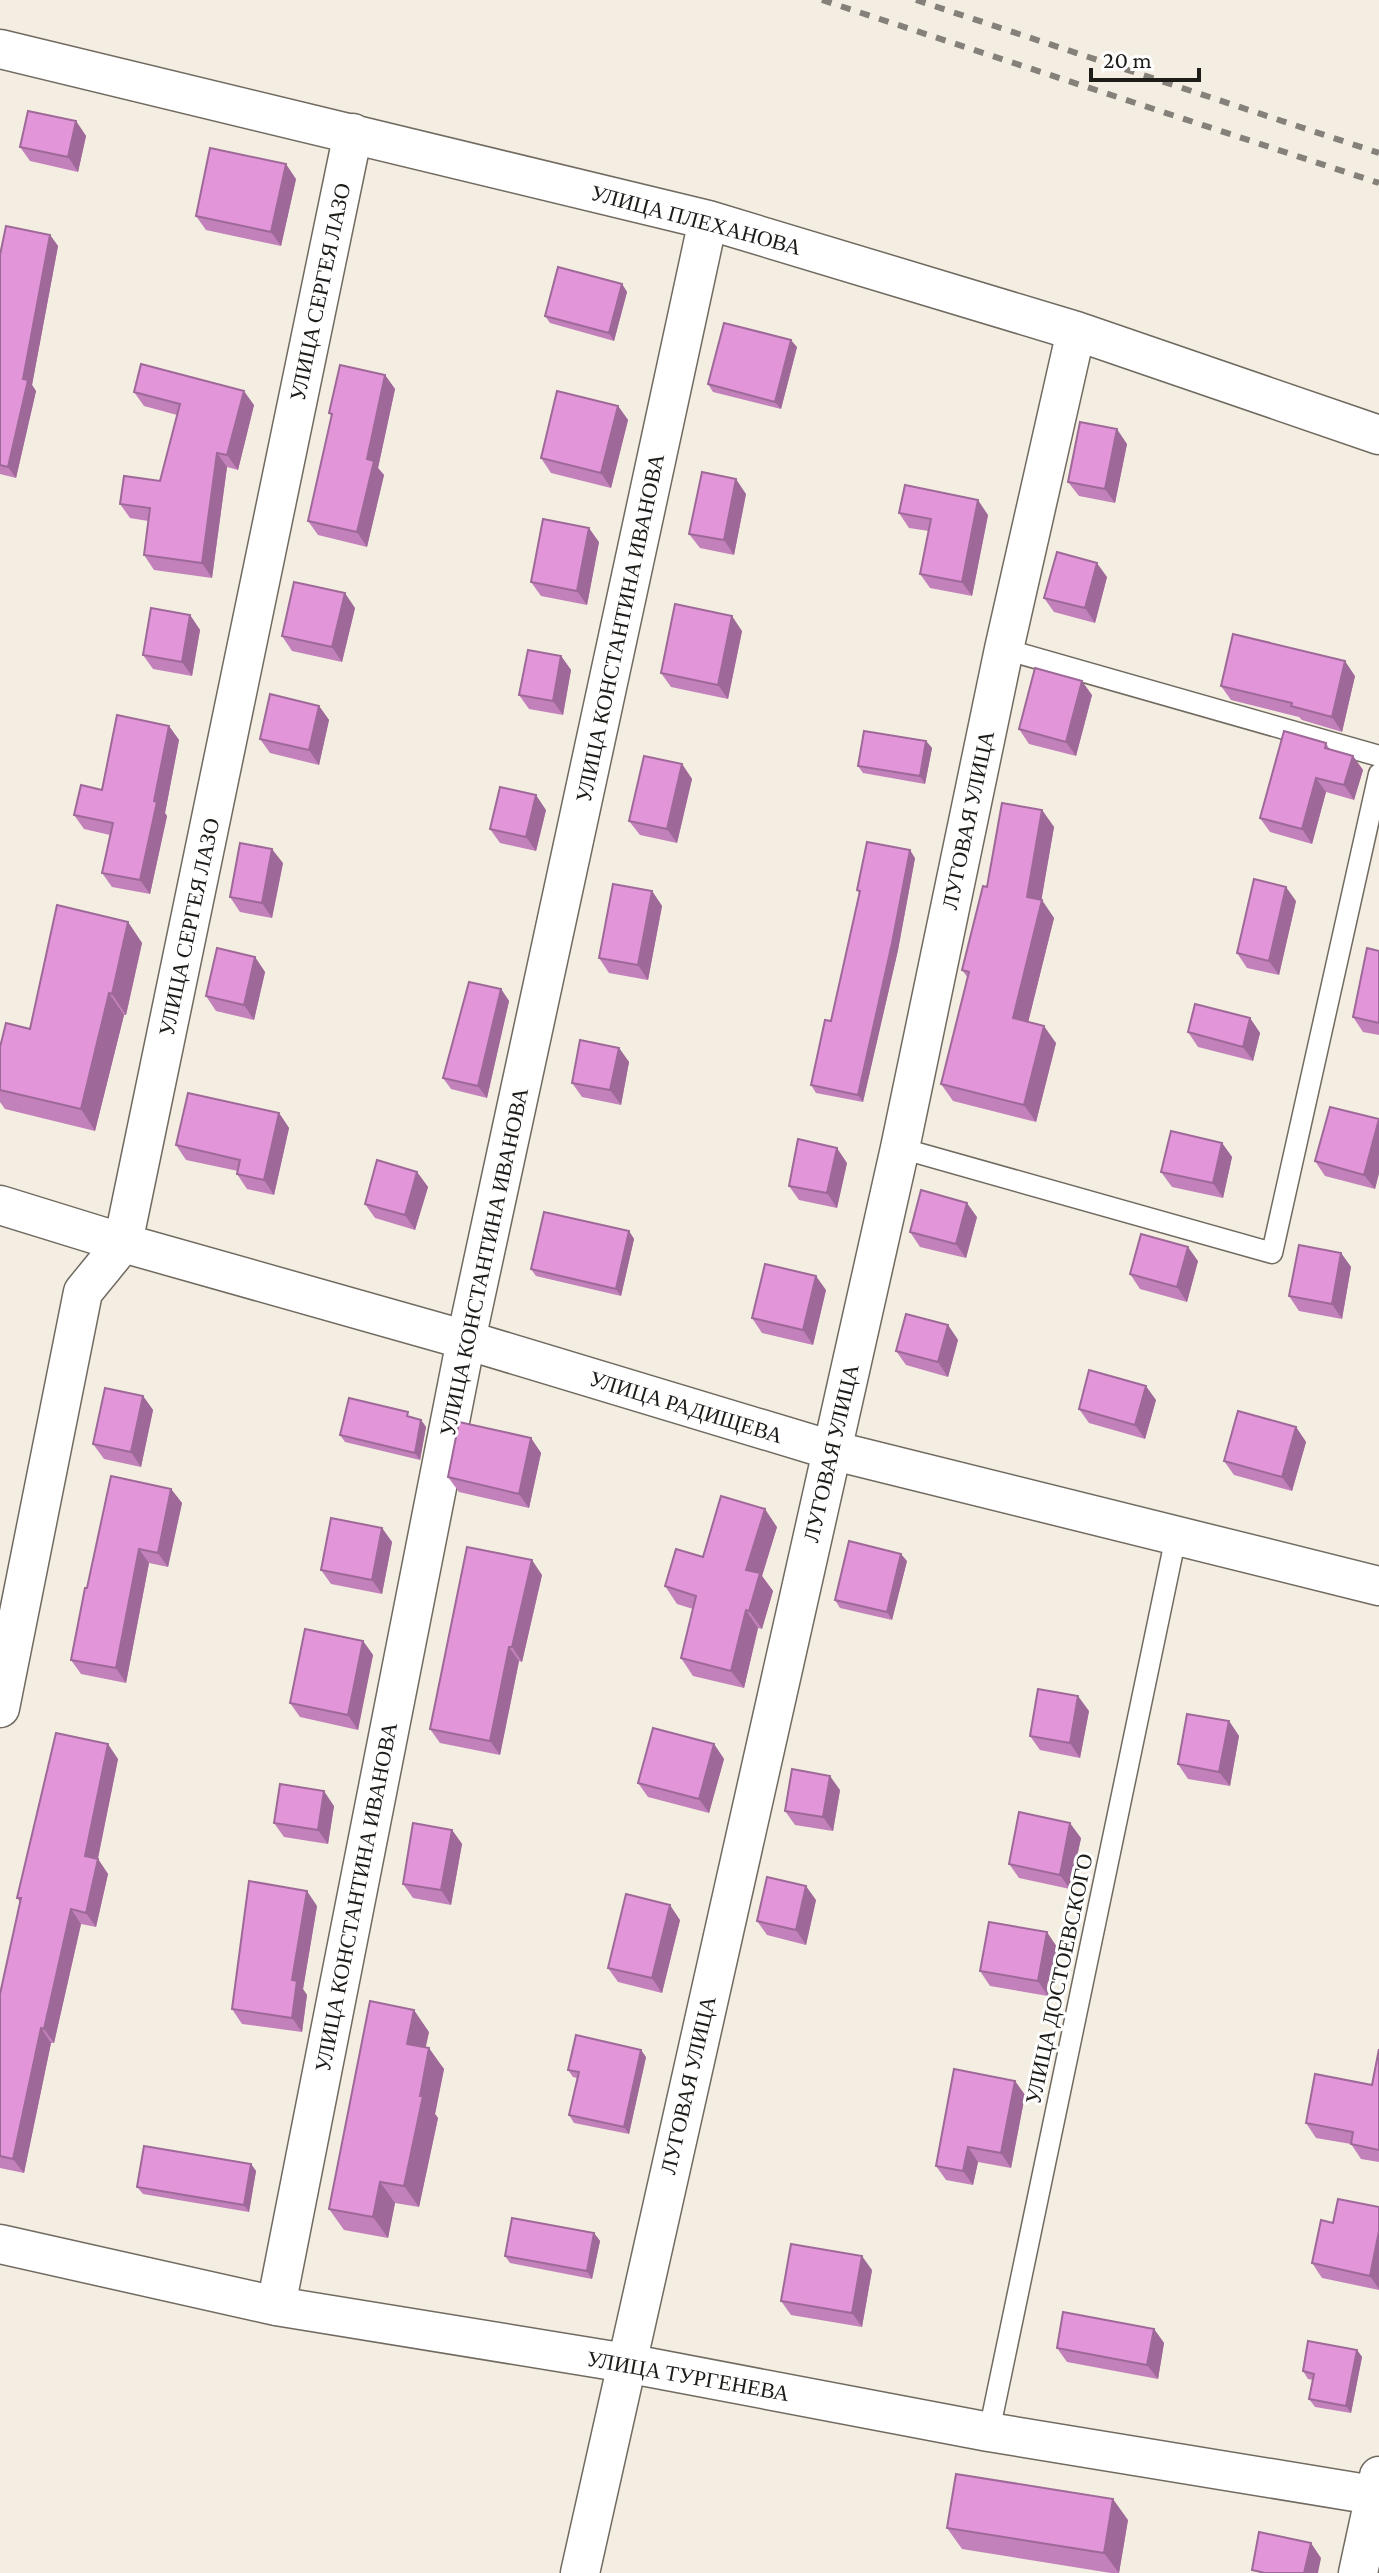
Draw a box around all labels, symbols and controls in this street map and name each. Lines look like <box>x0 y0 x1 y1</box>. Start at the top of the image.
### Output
scale bar <box>1091 32 1199 82</box>
text: 20 m <box>1103 46 1152 73</box>
street label: УЛИЦА ПЛЕХАНОВА <box>588 180 804 260</box>
street label: УЛИЦА СЕРГЕЯ ЛАЗО <box>285 181 355 403</box>
street label: УЛИЦА КОНСТАНТИНА ИВАНОВА <box>571 451 669 805</box>
street label: ЛУГОВАЯ УЛИЦА <box>937 728 999 912</box>
street label: УЛИЦА СЕРГЕЯ ЛАЗО <box>154 816 224 1038</box>
street label: УЛИЦА КОНСТАНТИНА ИВАНОВА <box>435 1085 533 1439</box>
street label: ЛУГОВАЯ УЛИЦА <box>798 1361 864 1545</box>
street label: УЛИЦА РАДИЩЕВА <box>586 1366 786 1448</box>
street label: УЛИЦА КОНСТАНТИНА ИВАНОВА <box>310 1720 402 2074</box>
street label: УЛИЦА ДОСТОЕВСКОГО <box>1020 1851 1098 2107</box>
street label: ЛУГОВАЯ УЛИЦА <box>655 1993 721 2177</box>
street label: УЛИЦА ТУРГЕНЕВА <box>585 2346 792 2406</box>

